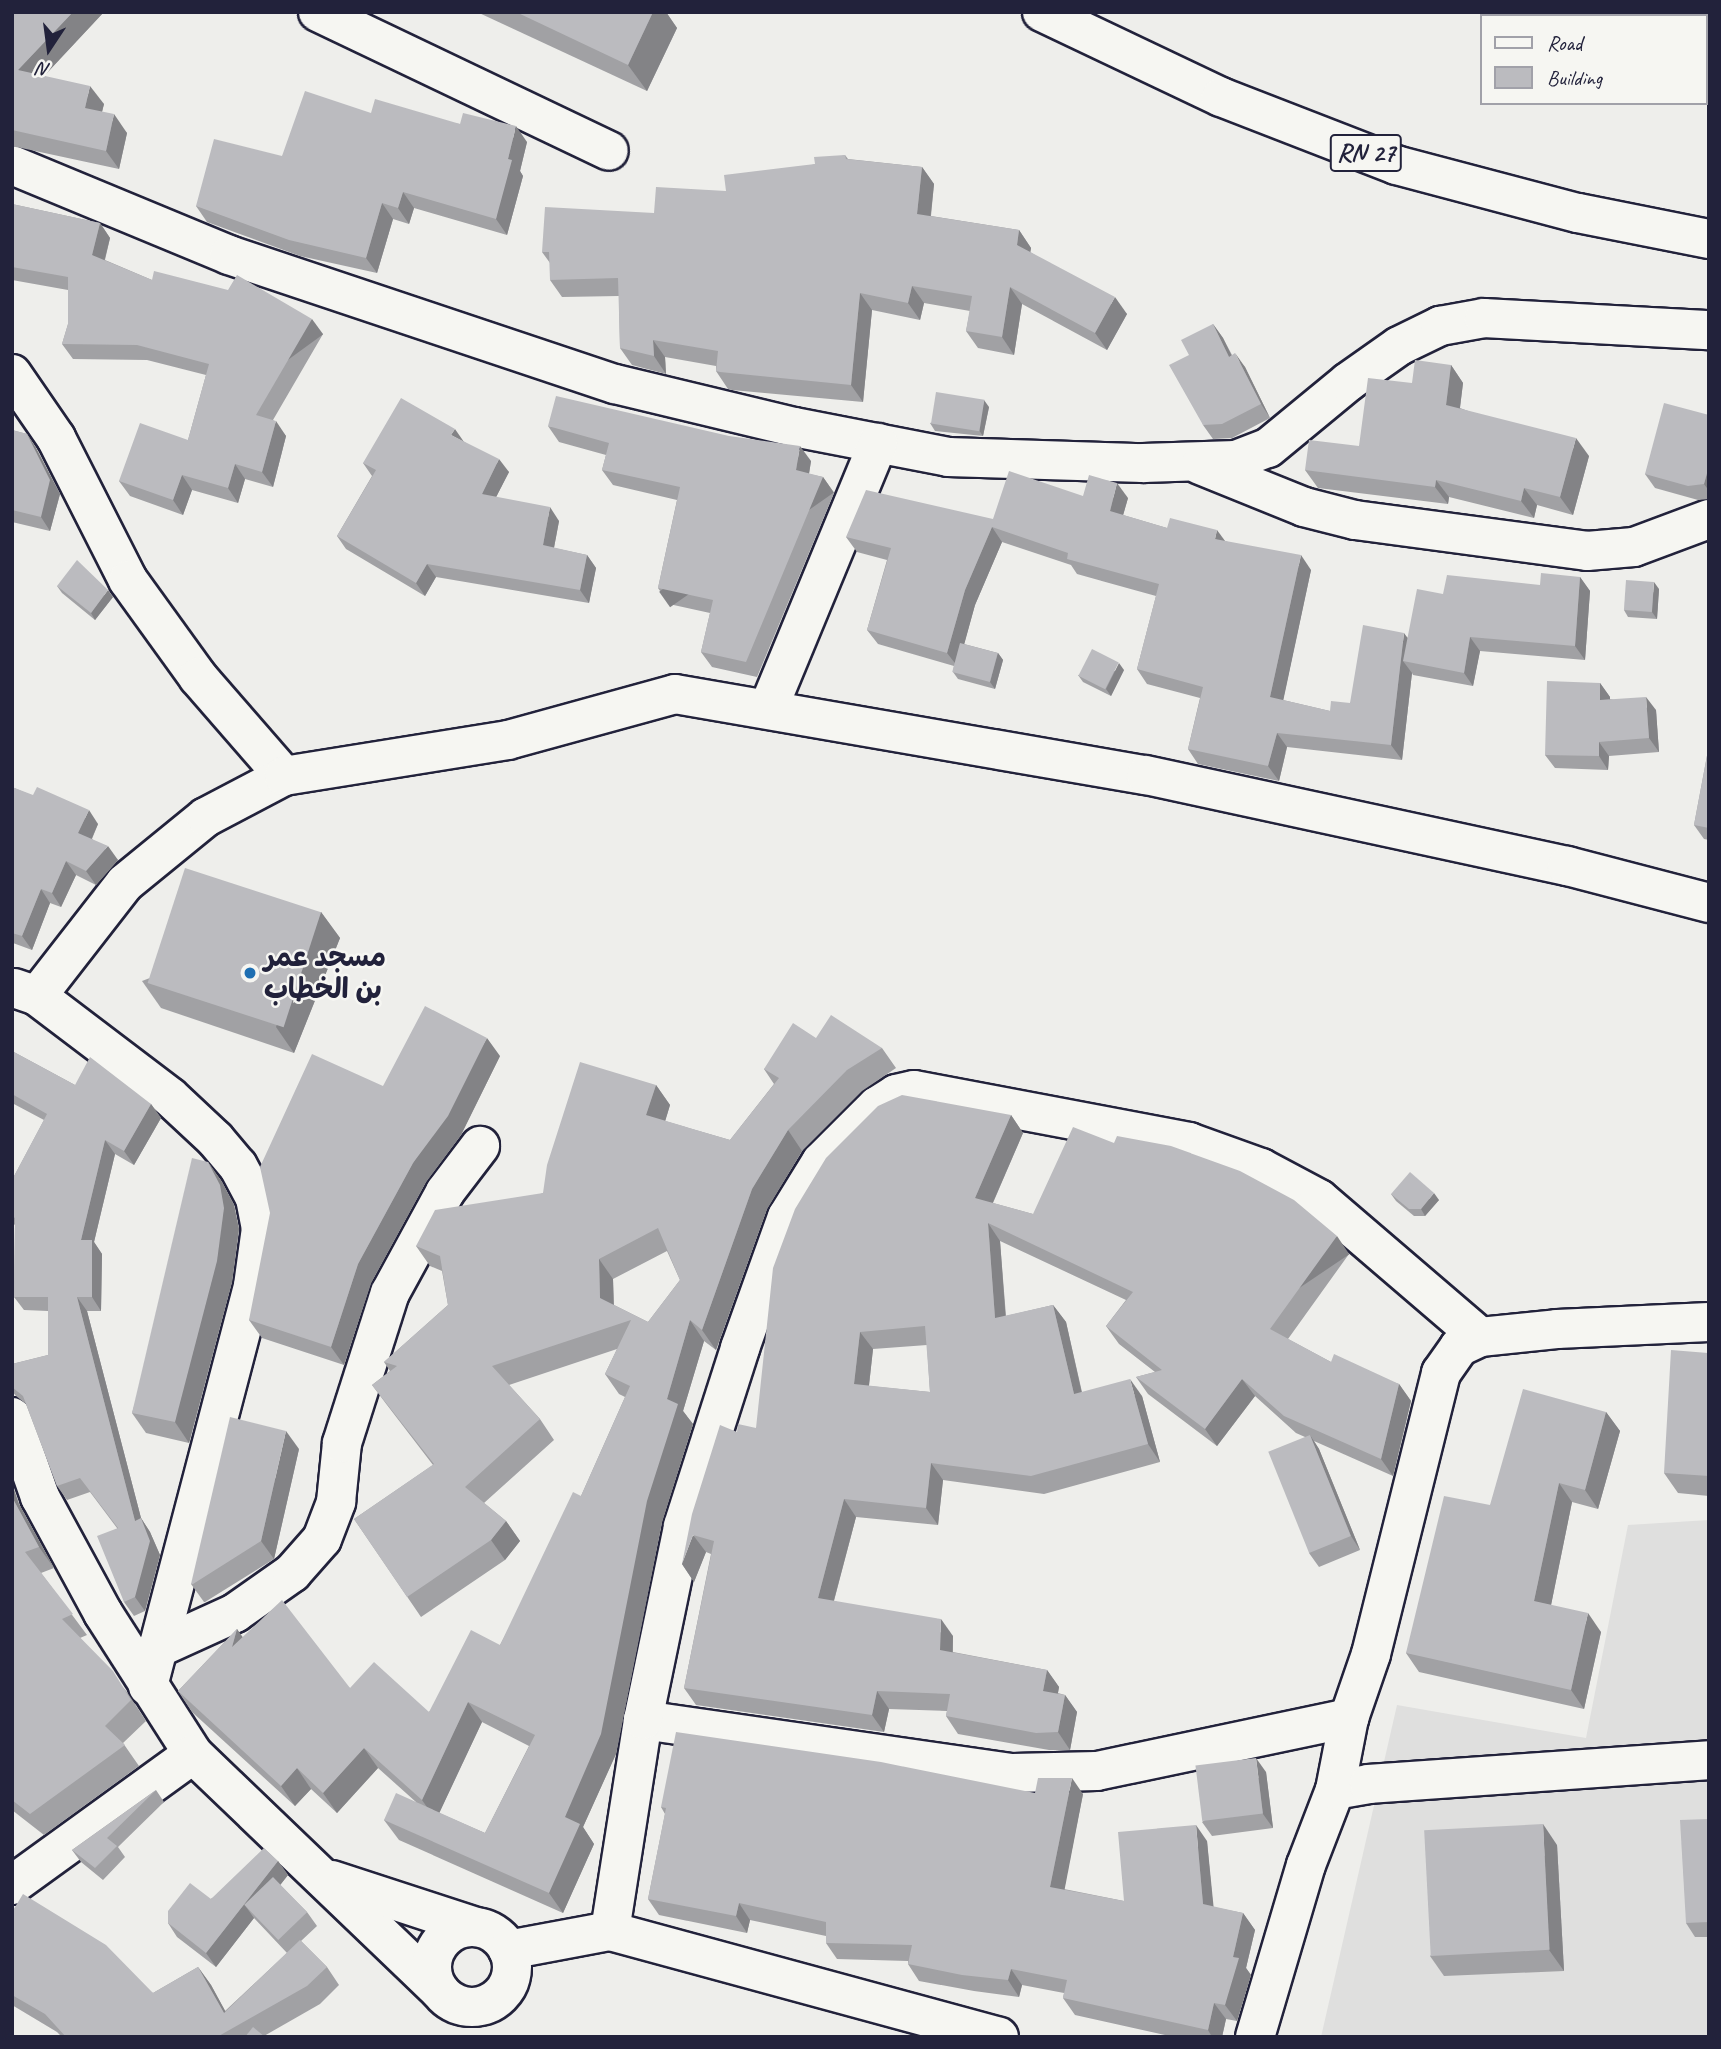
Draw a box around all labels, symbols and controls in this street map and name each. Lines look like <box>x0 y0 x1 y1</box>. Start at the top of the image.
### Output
north arrow <box>14 14 84 84</box>
legend <box>1480 14 1707 105</box>
text: Road <box>1547 30 1582 56</box>
text: N <box>36 56 53 82</box>
text: Building <box>1547 65 1602 91</box>
road number: RN 27 <box>1329 130 1403 176</box>
place label: مسجد عمر بن الخطاب <box>264 940 386 1006</box>
marker: مسجد عمر بن الخطاب <box>242 965 258 981</box>

